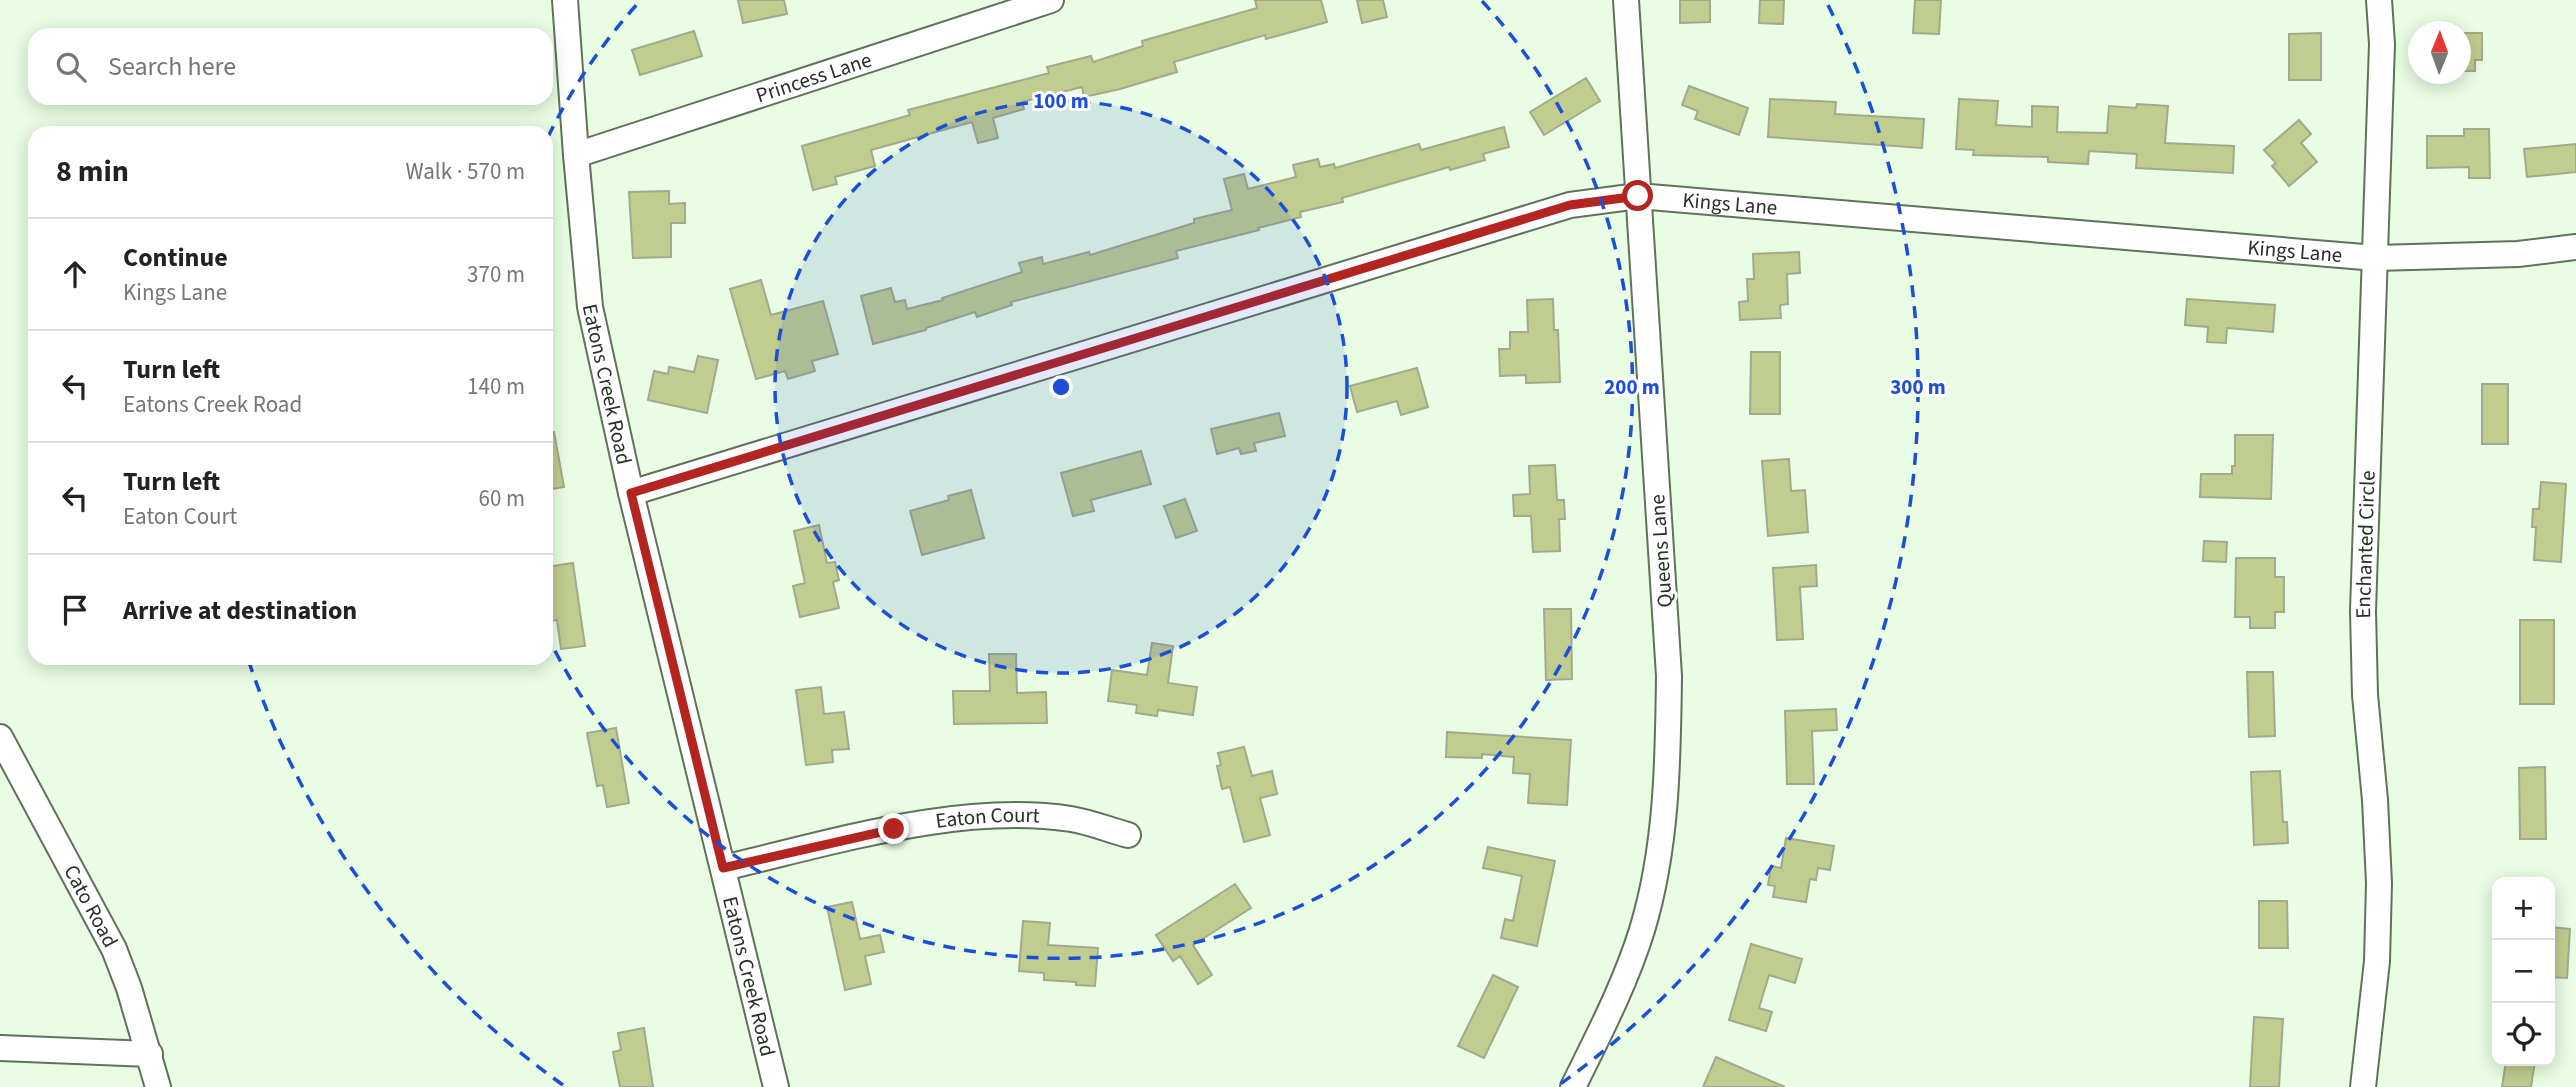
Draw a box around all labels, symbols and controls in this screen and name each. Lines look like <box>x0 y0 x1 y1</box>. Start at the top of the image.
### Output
north arrow <box>2408 21 2471 84</box>
search box <box>28 28 553 105</box>
street label: Princess Lane <box>752 45 875 110</box>
icon: search <box>52 48 90 86</box>
text: Search here <box>108 48 236 85</box>
text: 100 m <box>1033 86 1089 116</box>
text: 8 min <box>56 150 129 193</box>
text: Walk · 570 m <box>406 155 525 188</box>
route start <box>1622 180 1653 211</box>
street label: Kings Lane <box>1681 185 1779 223</box>
street label: Kings Lane <box>2246 232 2344 270</box>
text: Continue <box>123 239 228 276</box>
icon: ahead <box>56 255 94 293</box>
text: 370 m <box>467 258 525 291</box>
text: Kings Lane <box>123 276 227 309</box>
street label: Eatons Creek Road <box>575 301 639 467</box>
text: Turn left <box>123 351 220 388</box>
icon: left <box>56 367 94 405</box>
text: 140 m <box>467 370 525 403</box>
text: 200 m <box>1604 372 1660 402</box>
text: 300 m <box>1890 372 1946 402</box>
centre of rings <box>1049 375 1073 399</box>
text: Eatons Creek Road <box>123 388 302 421</box>
text: Turn left <box>123 463 220 500</box>
street label: Enchanted Circle <box>2348 470 2383 619</box>
icon: left <box>56 479 94 517</box>
text: 60 m <box>478 482 525 515</box>
street label: Queens Lane <box>1642 493 1680 609</box>
text: Eaton Court <box>123 500 237 533</box>
icon: arrive <box>56 591 94 629</box>
text: Arrive at destination <box>123 592 357 629</box>
street label: Eaton Court <box>934 800 1041 836</box>
route end <box>878 813 909 844</box>
street label: Cato Road <box>56 859 125 953</box>
map controls <box>2492 877 2555 1066</box>
button: + <box>2492 877 2555 940</box>
street label: Eatons Creek Road <box>715 893 783 1059</box>
button: − <box>2492 940 2555 1003</box>
button: locate <box>2492 1003 2555 1066</box>

